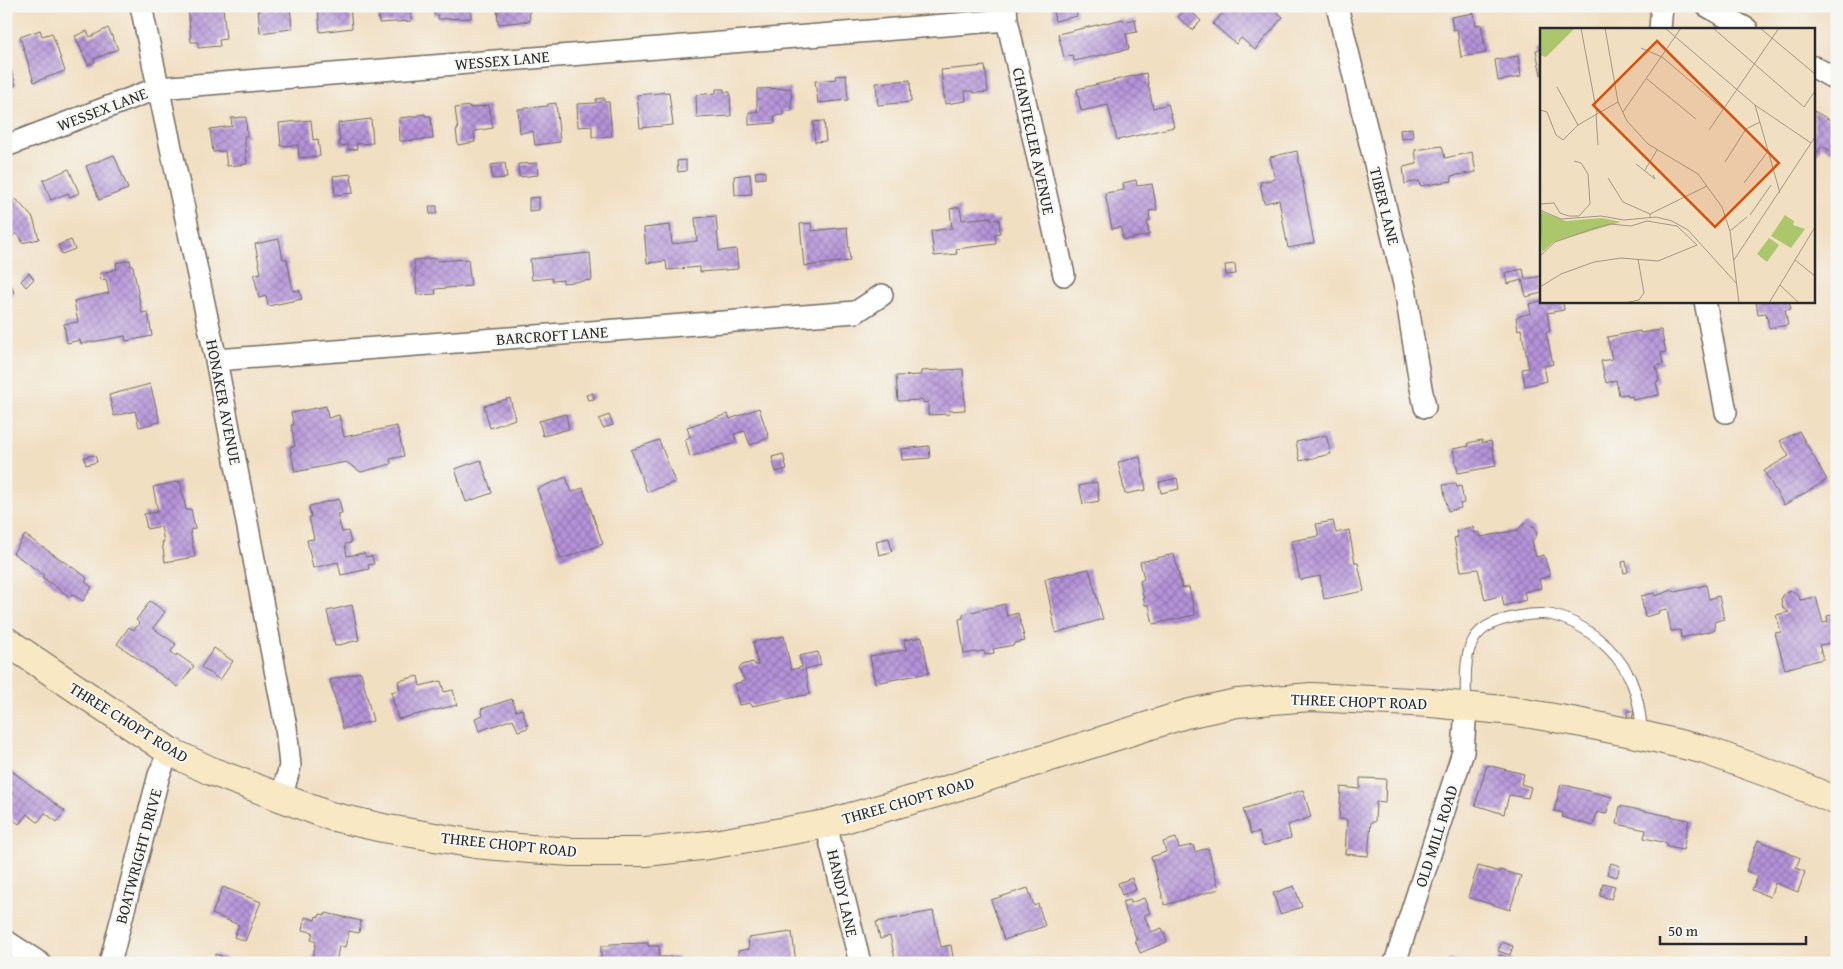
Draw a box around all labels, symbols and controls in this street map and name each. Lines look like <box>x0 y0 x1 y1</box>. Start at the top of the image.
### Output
inset map <box>1540 28 1816 302</box>
street label: WESSEX LANE <box>454 44 550 76</box>
street label: CHANTECLER AVENUE <box>1007 65 1061 217</box>
street label: WESSEX LANE <box>53 81 151 137</box>
street label: TIBER LANE <box>1364 164 1406 248</box>
street label: BARCROFT LANE <box>495 319 609 351</box>
street label: HONAKER AVENUE <box>200 337 248 467</box>
street label: THREE CHOPT ROAD <box>65 676 193 768</box>
street label: THREE CHOPT ROAD <box>1290 687 1428 715</box>
street label: THREE CHOPT ROAD <box>839 770 977 830</box>
street label: OLD MILL ROAD <box>1408 782 1464 890</box>
street label: BOATWRIGHT DRIVE <box>108 786 168 926</box>
street label: THREE CHOPT ROAD <box>440 825 578 863</box>
street label: HANDY LANE <box>821 847 865 939</box>
scale bar <box>1660 914 1807 946</box>
text: 50 m <box>1668 920 1699 941</box>

